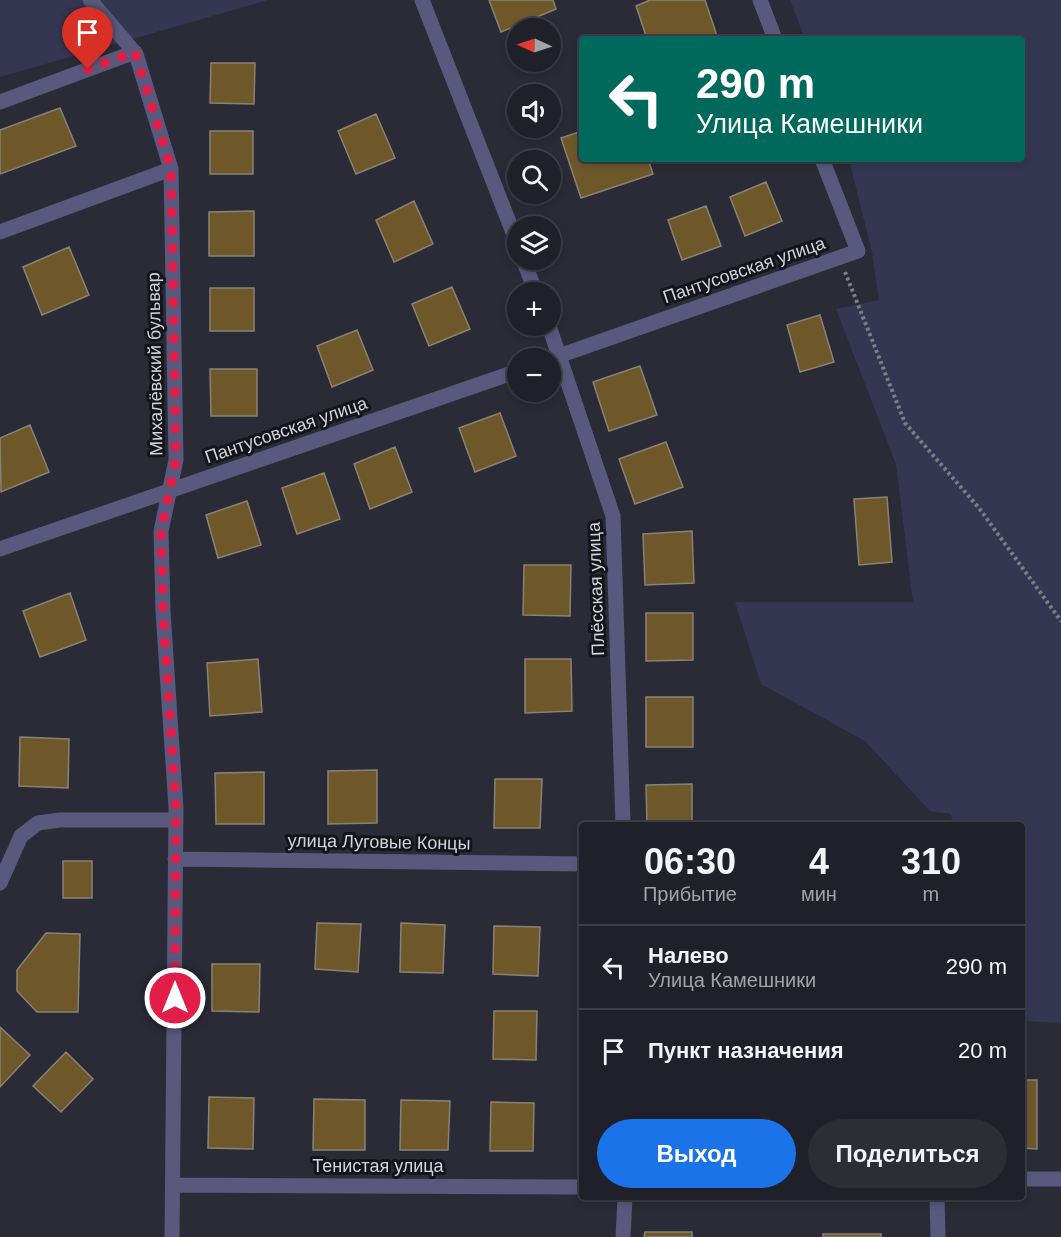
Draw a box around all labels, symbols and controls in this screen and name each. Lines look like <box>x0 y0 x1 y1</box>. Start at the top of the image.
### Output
pin <box>62 7 113 69</box>
icon: arrive <box>71 16 104 49</box>
north arrow <box>507 18 561 72</box>
map controls <box>507 18 561 402</box>
icon: left <box>597 60 675 138</box>
text: 290 m <box>696 60 815 107</box>
button: sound <box>507 84 561 138</box>
text: Улица Камешники <box>696 109 923 139</box>
button: search <box>507 150 561 204</box>
button: layers <box>507 216 561 270</box>
street label: Пантусовская улица <box>660 233 829 307</box>
street label: Михалёвский бульвар <box>143 272 167 456</box>
button: + <box>507 282 561 336</box>
button: − <box>507 348 561 402</box>
street label: Пантусовская улица <box>202 393 371 467</box>
street label: Плёсская улица <box>584 521 608 656</box>
street label: улица Луговые Концы <box>287 830 471 854</box>
text: 06:30 <box>644 841 736 882</box>
text: 4 <box>809 841 829 882</box>
text: 310 <box>901 841 961 882</box>
text: Прибытие <box>643 883 737 905</box>
text: мин <box>801 883 837 905</box>
text: m <box>923 883 939 905</box>
text: Налево <box>648 943 729 968</box>
icon: left <box>597 951 630 984</box>
text: 290 m <box>946 954 1007 979</box>
position arrow <box>143 966 207 1030</box>
text: Улица Камешники <box>648 969 816 991</box>
icon: arrive <box>597 1035 630 1068</box>
text: Пункт назначения <box>648 1038 844 1063</box>
text: 20 m <box>958 1038 1007 1063</box>
button: Выход <box>597 1119 796 1188</box>
button: Поделиться <box>808 1119 1007 1188</box>
street label: Тенистая улица <box>312 1156 445 1176</box>

